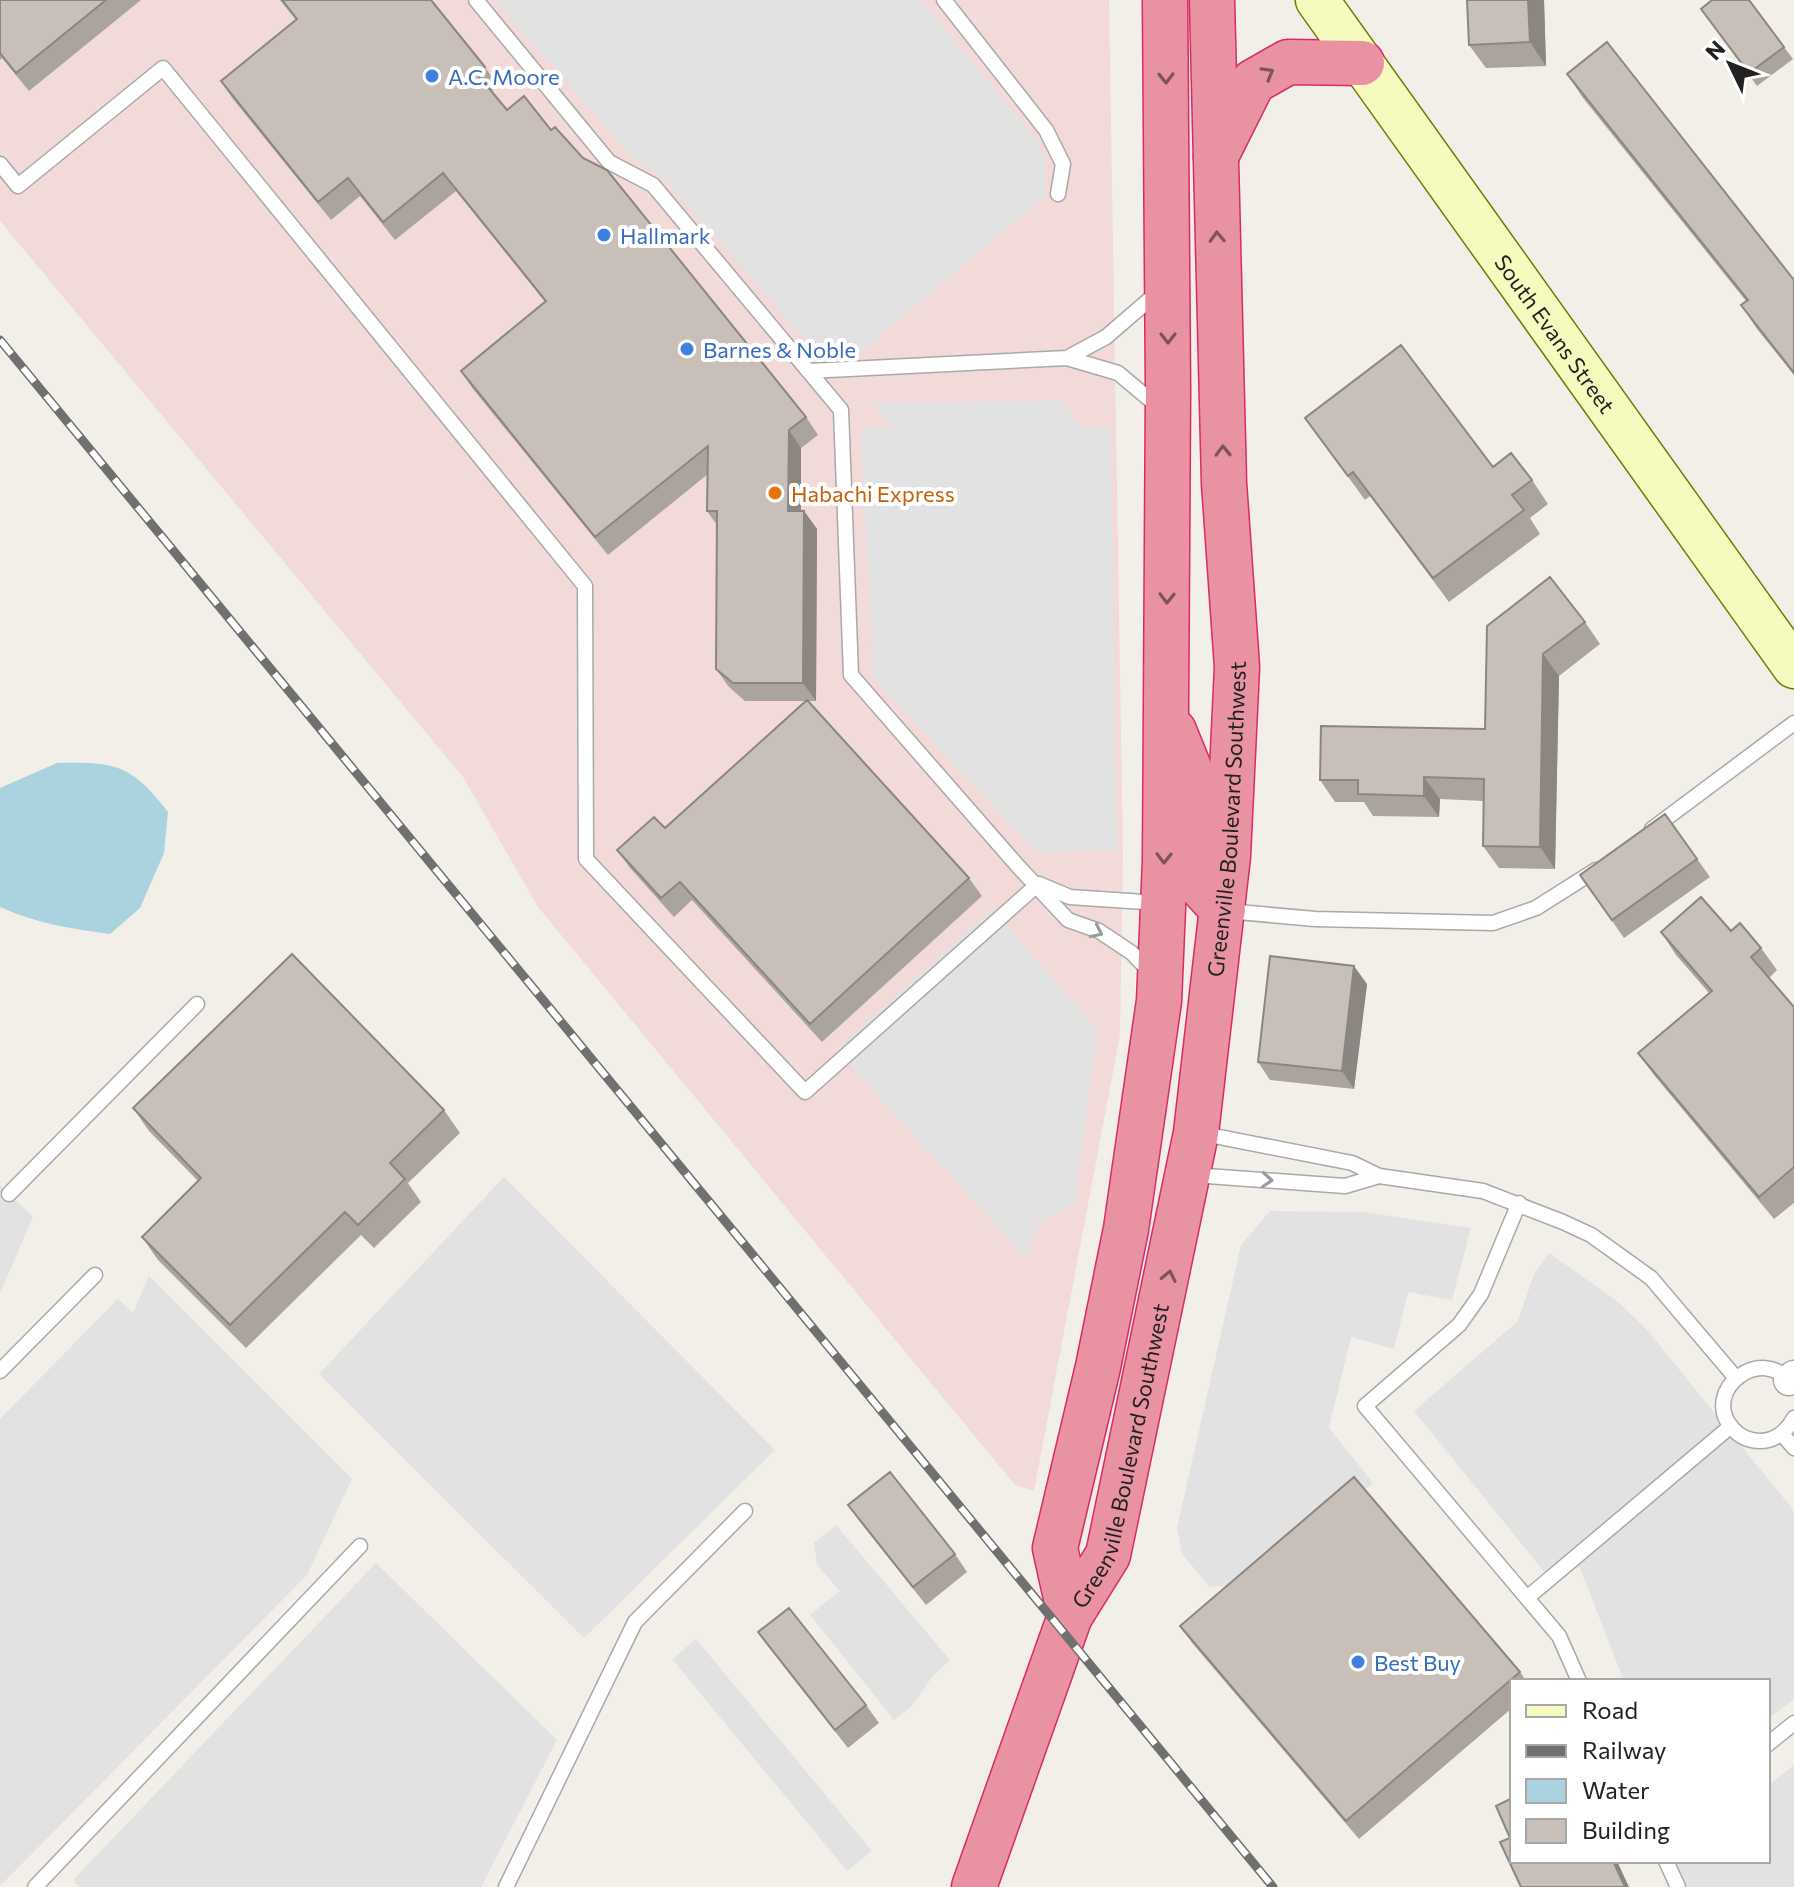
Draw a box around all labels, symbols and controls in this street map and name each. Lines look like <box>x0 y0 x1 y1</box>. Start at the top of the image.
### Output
north arrow <box>1690 24 1770 104</box>
text: N <box>1700 35 1731 65</box>
place label: A.C. Moore <box>448 63 560 90</box>
marker: A.C. Moore <box>423 67 441 85</box>
one-way arrow <box>1259 67 1273 83</box>
one-way arrow <box>1157 72 1175 85</box>
place label: Hallmark <box>620 222 711 249</box>
marker: Hallmark <box>595 226 613 244</box>
one-way arrow <box>1208 230 1225 243</box>
street label: South Evans Street <box>1490 249 1621 418</box>
one-way arrow <box>1159 332 1177 345</box>
place label: Barnes & Noble <box>703 336 856 363</box>
marker: Barnes & Noble <box>678 340 696 358</box>
one-way arrow <box>1215 444 1232 457</box>
place label: Habachi Express <box>791 480 955 507</box>
marker: Habachi Express <box>766 484 784 502</box>
one-way arrow <box>1158 592 1175 605</box>
street label: Greenville Boulevard Southwest <box>1201 660 1251 978</box>
one-way arrow <box>1156 852 1173 865</box>
one-way arrow <box>1088 922 1103 938</box>
one-way arrow <box>1261 1171 1274 1188</box>
one-way arrow <box>1160 1269 1177 1283</box>
street label: Greenville Boulevard Southwest <box>1065 1301 1174 1613</box>
place label: Best Buy <box>1374 1649 1461 1676</box>
marker: Best Buy <box>1349 1653 1367 1671</box>
legend <box>1510 1679 1770 1863</box>
text: Road <box>1582 1695 1638 1724</box>
text: Railway <box>1582 1735 1667 1764</box>
text: Water <box>1582 1775 1650 1804</box>
text: Building <box>1582 1815 1670 1844</box>

